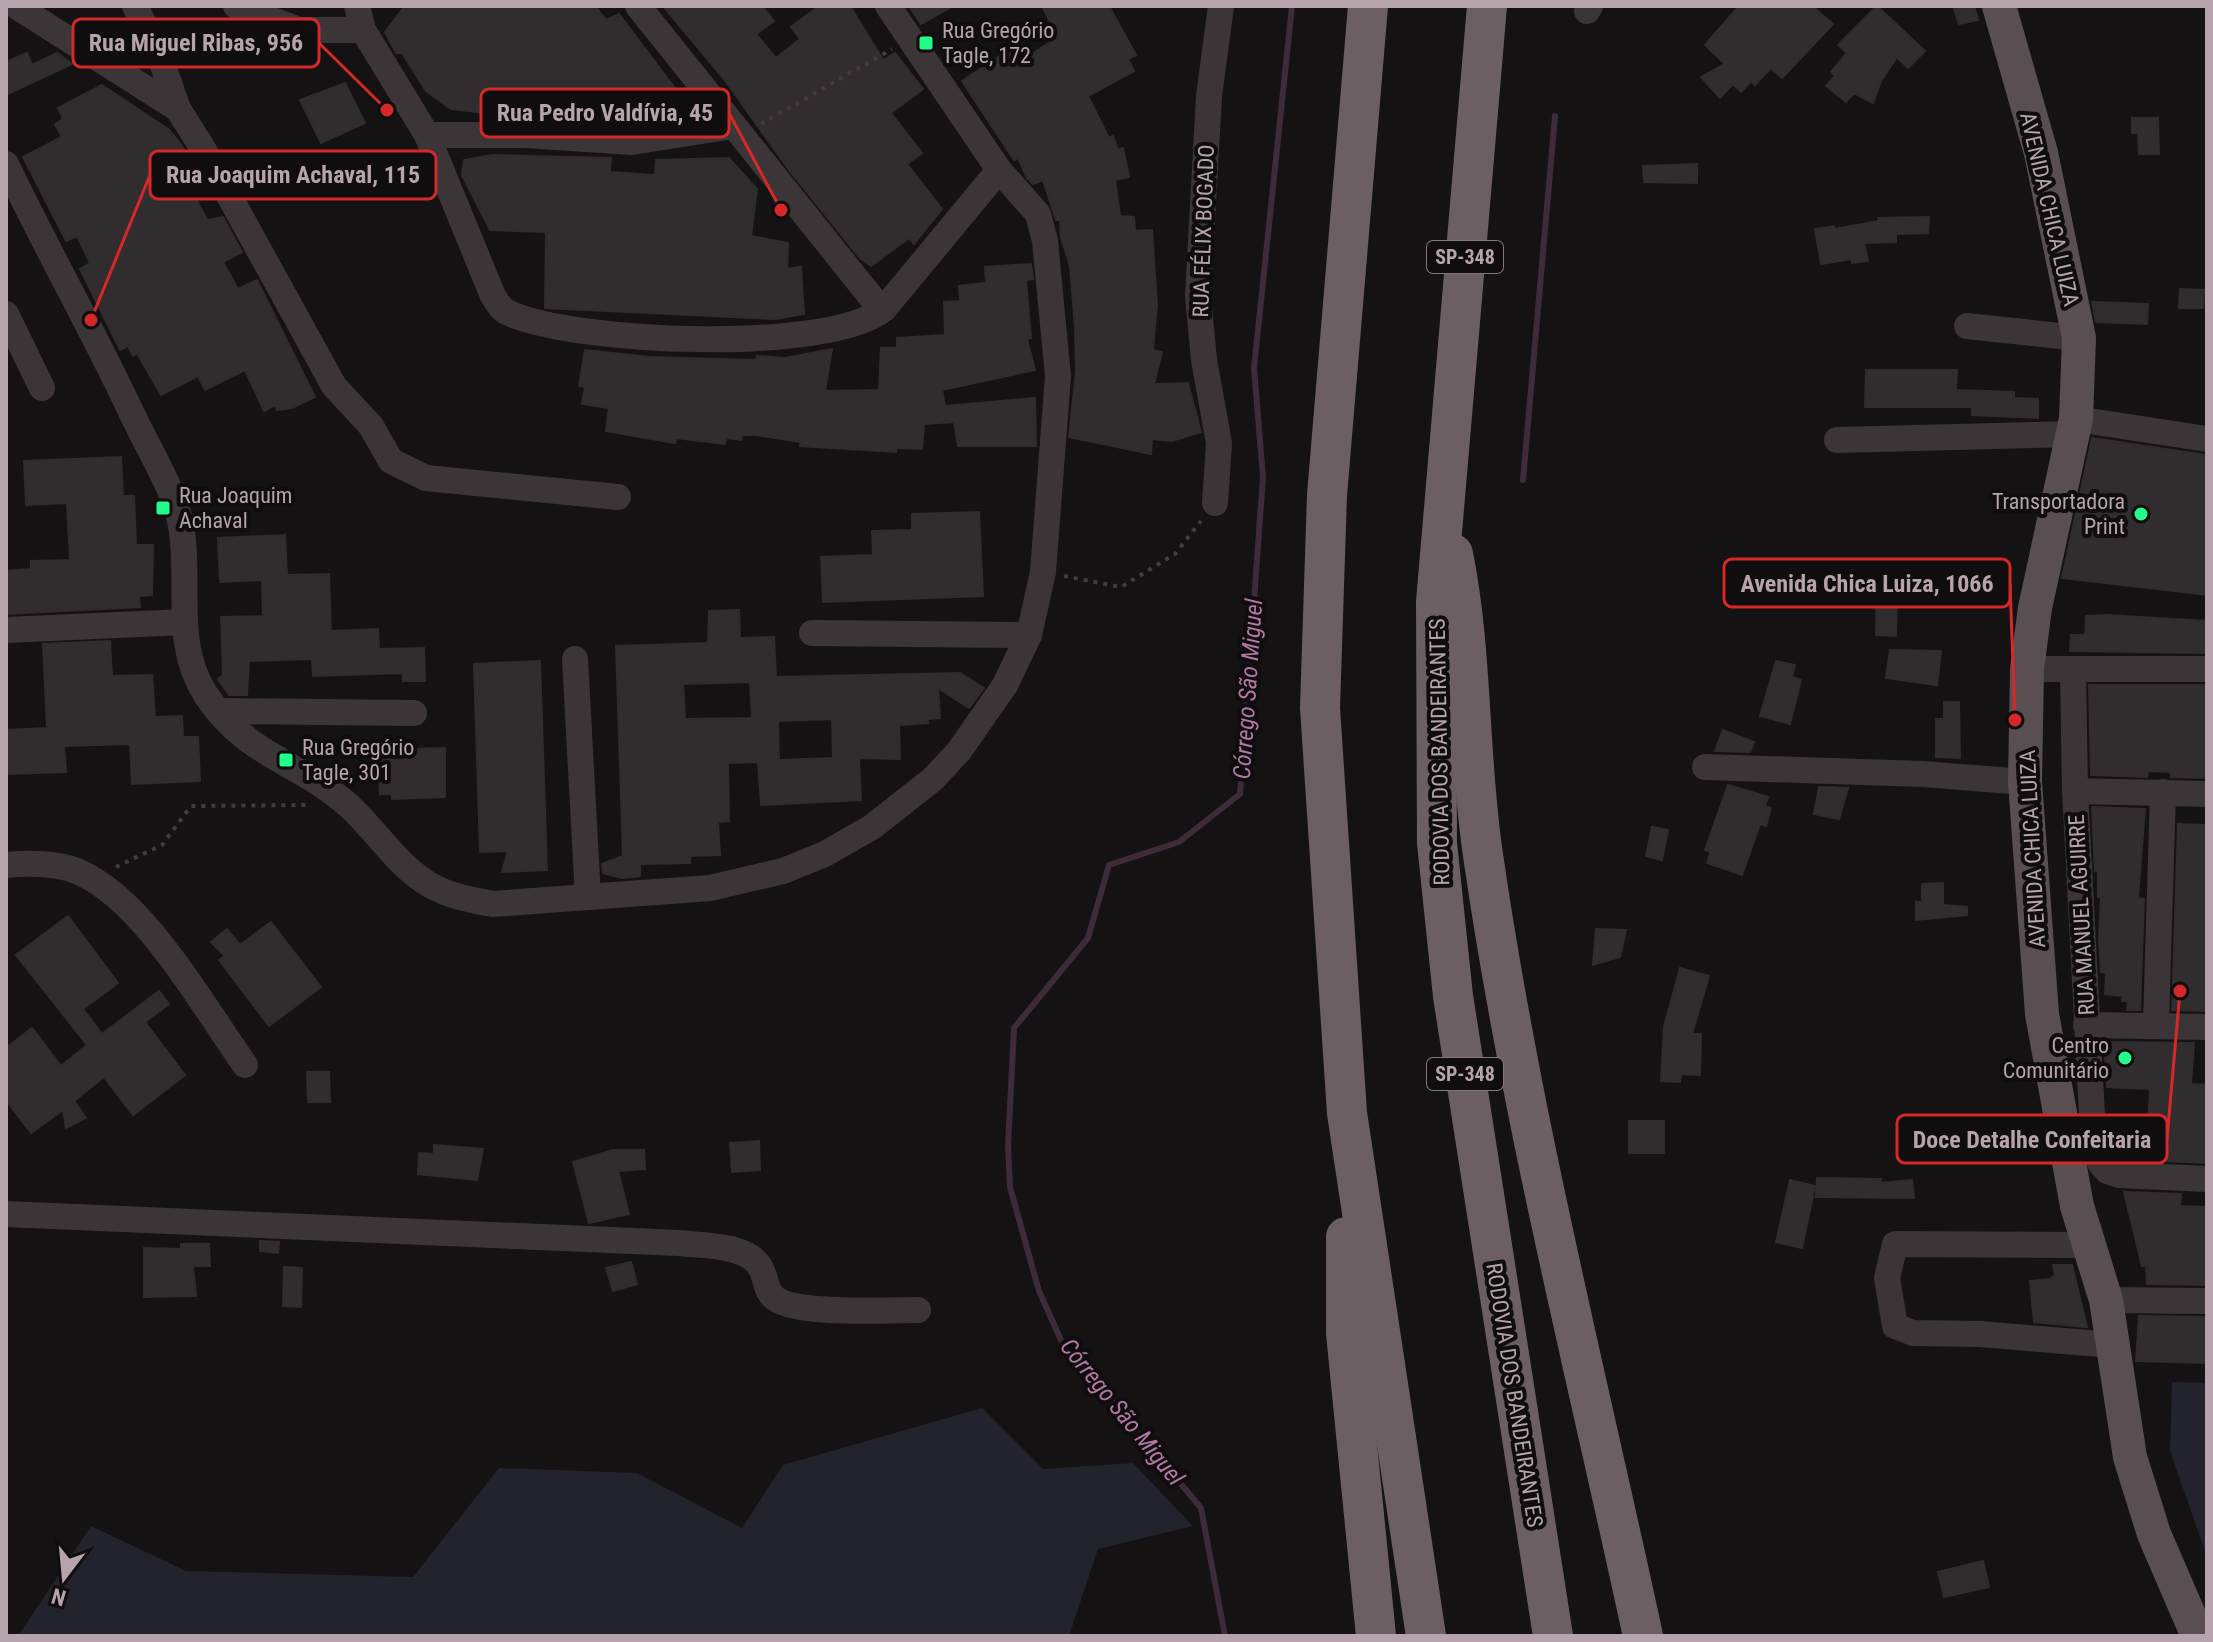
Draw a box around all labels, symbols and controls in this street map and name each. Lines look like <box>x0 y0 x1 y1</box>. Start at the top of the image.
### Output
place label: Rua Gregório Tagle, 172 <box>942 18 1054 68</box>
callout: Rua Miguel Ribas, 956 <box>73 19 319 67</box>
text: Rua Miguel Ribas, 956 <box>89 29 303 57</box>
marker: Rua Gregório Tagle, 172 <box>917 34 935 52</box>
callout: Rua Pedro Valdívia, 45 <box>481 89 729 137</box>
text: Rua Pedro Valdívia, 45 <box>497 99 713 127</box>
street label: AVENIDA CHICA LUIZA <box>2015 110 2084 309</box>
street label: RUA FÉLIX BOGADO <box>1188 144 1219 318</box>
callout: Rua Joaquim Achaval, 115 <box>150 151 436 199</box>
text: Rua Joaquim Achaval, 115 <box>166 161 420 189</box>
road number: SP-348 <box>1427 241 1503 273</box>
place label: Rua Joaquim Achaval <box>179 483 292 533</box>
place label: Transportadora Print <box>1992 489 2125 539</box>
marker: Rua Joaquim Achaval <box>154 499 172 517</box>
marker: Transportadora Print <box>2132 505 2150 523</box>
callout: Avenida Chica Luiza, 1066 <box>1724 559 2010 607</box>
text: Avenida Chica Luiza, 1066 <box>1740 570 1994 598</box>
water label: Córrego São Miguel <box>1228 597 1268 780</box>
street label: RODOVIA DOS BANDEIRANTES <box>1425 618 1454 886</box>
place label: Rua Gregório Tagle, 301 <box>302 735 414 785</box>
street label: AVENIDA CHICA LUIZA <box>2015 749 2050 949</box>
marker: Rua Gregório Tagle, 301 <box>277 751 295 769</box>
street label: RUA MANUEL AGUIRRE <box>2064 814 2099 1016</box>
place label: Centro Comunitário <box>2003 1033 2109 1083</box>
marker: Centro Comunitário <box>2116 1049 2134 1067</box>
road number: SP-348 <box>1427 1058 1503 1090</box>
callout: Doce Detalhe Confeitaria <box>1897 1115 2167 1163</box>
text: Doce Detalhe Confeitaria <box>1913 1126 2151 1154</box>
street label: RODOVIA DOS BANDEIRANTES <box>1481 1261 1548 1529</box>
water label: Córrego São Miguel <box>1054 1333 1190 1492</box>
north arrow <box>24 1538 104 1618</box>
text: N <box>49 1583 69 1611</box>

